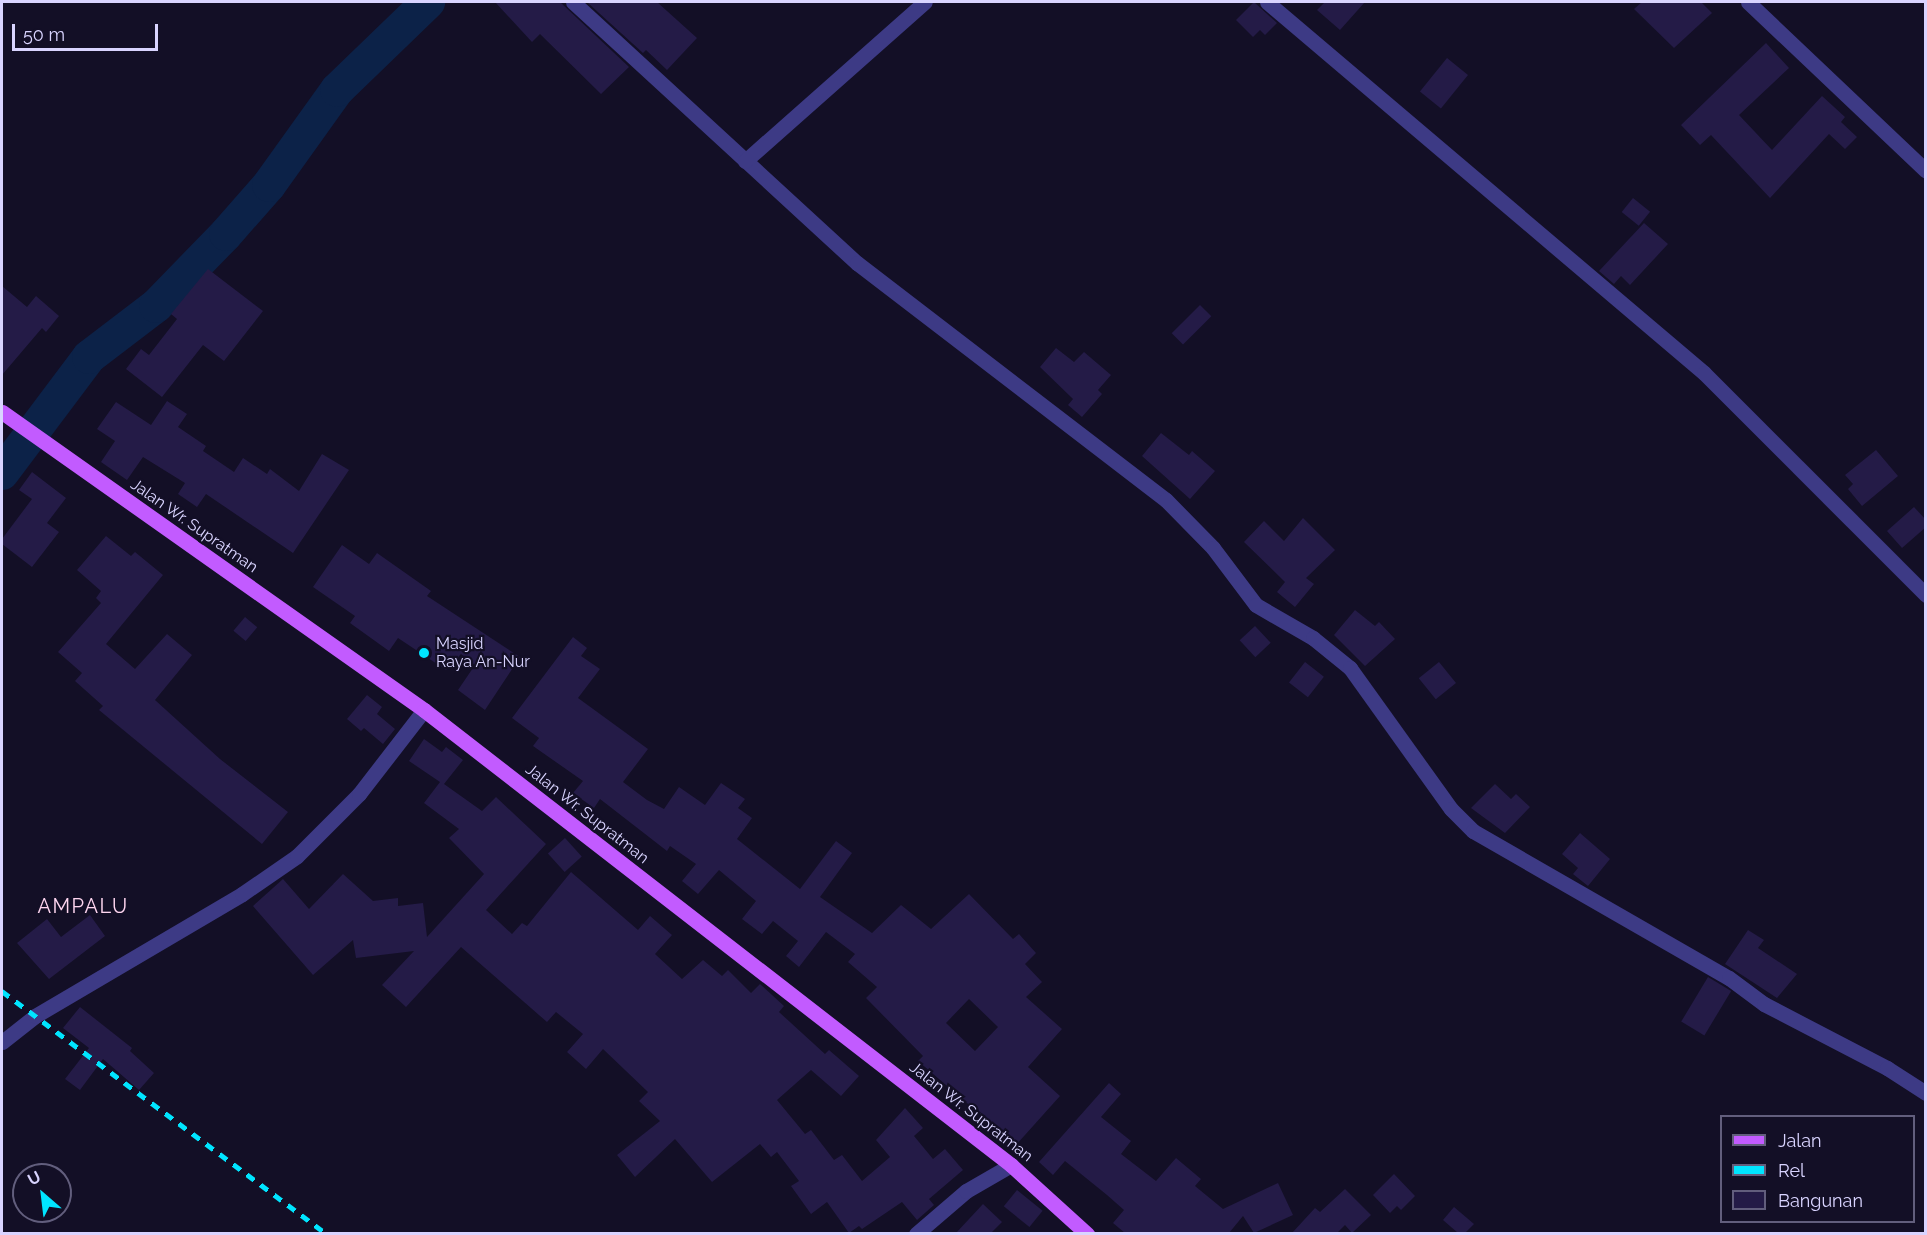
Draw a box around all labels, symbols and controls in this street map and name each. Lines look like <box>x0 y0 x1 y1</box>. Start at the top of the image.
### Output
scale bar <box>15 12 160 50</box>
text: 50 m <box>23 24 65 45</box>
street label: Jalan Wr. Supratman <box>126 475 262 577</box>
place label: Masjid Raya An-Nur <box>436 634 530 672</box>
marker: Masjid Raya An-Nur <box>417 646 431 660</box>
street label: Jalan Wr. Supratman <box>521 760 653 868</box>
district label: AMPALU <box>37 894 129 918</box>
street label: Jalan Wr. Supratman <box>905 1058 1037 1166</box>
legend <box>1720 1115 1915 1223</box>
text: Jalan <box>1778 1130 1822 1151</box>
text: Rel <box>1778 1160 1805 1181</box>
north arrow <box>12 1163 72 1223</box>
text: U <box>24 1167 44 1190</box>
text: Bangunan <box>1778 1190 1863 1211</box>

